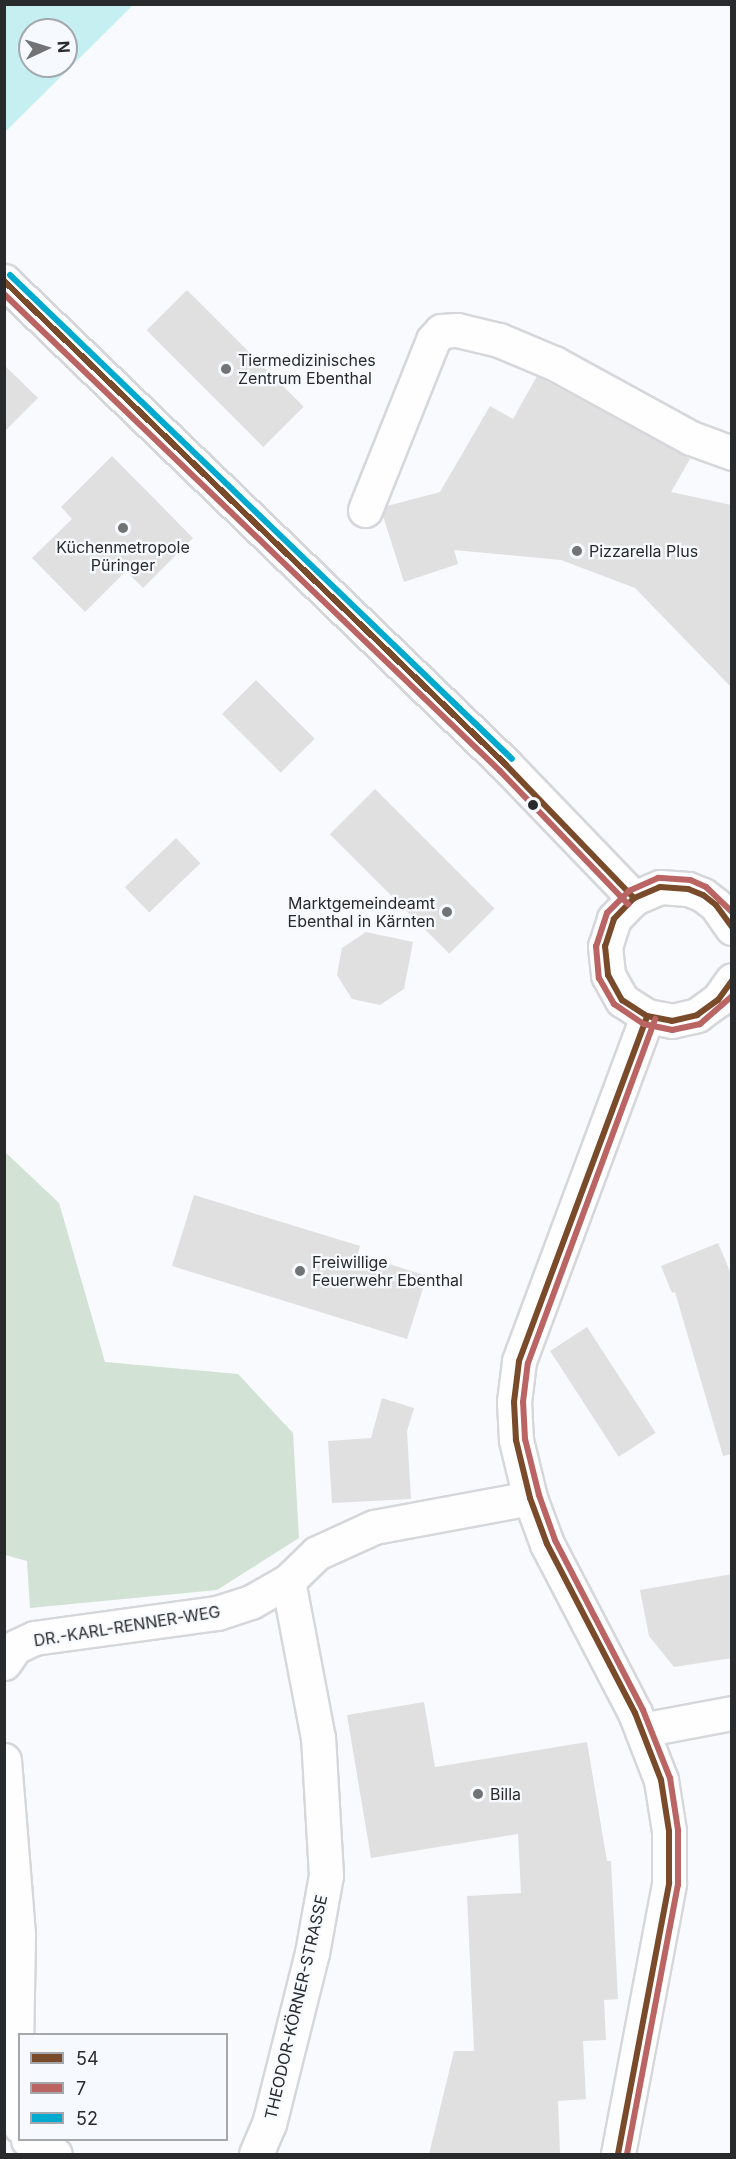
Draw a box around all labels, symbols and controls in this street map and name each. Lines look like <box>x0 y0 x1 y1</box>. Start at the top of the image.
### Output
north arrow <box>18 18 78 78</box>
text: N <box>54 40 74 54</box>
place label: Tiermedizinisches Zentrum Ebenthal <box>238 350 376 388</box>
marker: Tiermedizinisches Zentrum Ebenthal <box>219 362 233 376</box>
marker: Küchenmetropole Püringer <box>116 521 130 535</box>
place label: Küchenmetropole Püringer <box>56 537 190 575</box>
place label: Pizzarella Plus <box>589 541 698 561</box>
marker: Pizzarella Plus <box>570 544 584 558</box>
unlabelled marker <box>527 799 539 811</box>
place label: Marktgemeindeamt Ebenthal in Kärnten <box>288 893 435 931</box>
marker: Marktgemeindeamt Ebenthal in Kärnten <box>440 905 454 919</box>
place label: Freiwillige Feuerwehr Ebenthal <box>312 1252 463 1290</box>
marker: Freiwillige Feuerwehr Ebenthal <box>293 1264 307 1278</box>
street label: DR.-KARL-RENNER-WEG <box>32 1602 222 1650</box>
place label: Billa <box>490 1784 521 1804</box>
marker: Billa <box>471 1787 485 1801</box>
street label: THEODOR-KÖRNER-STRASSE <box>261 1893 331 2121</box>
legend <box>18 2033 228 2141</box>
text: 54 <box>76 2048 99 2069</box>
text: 7 <box>76 2078 86 2099</box>
text: 52 <box>76 2108 98 2129</box>

